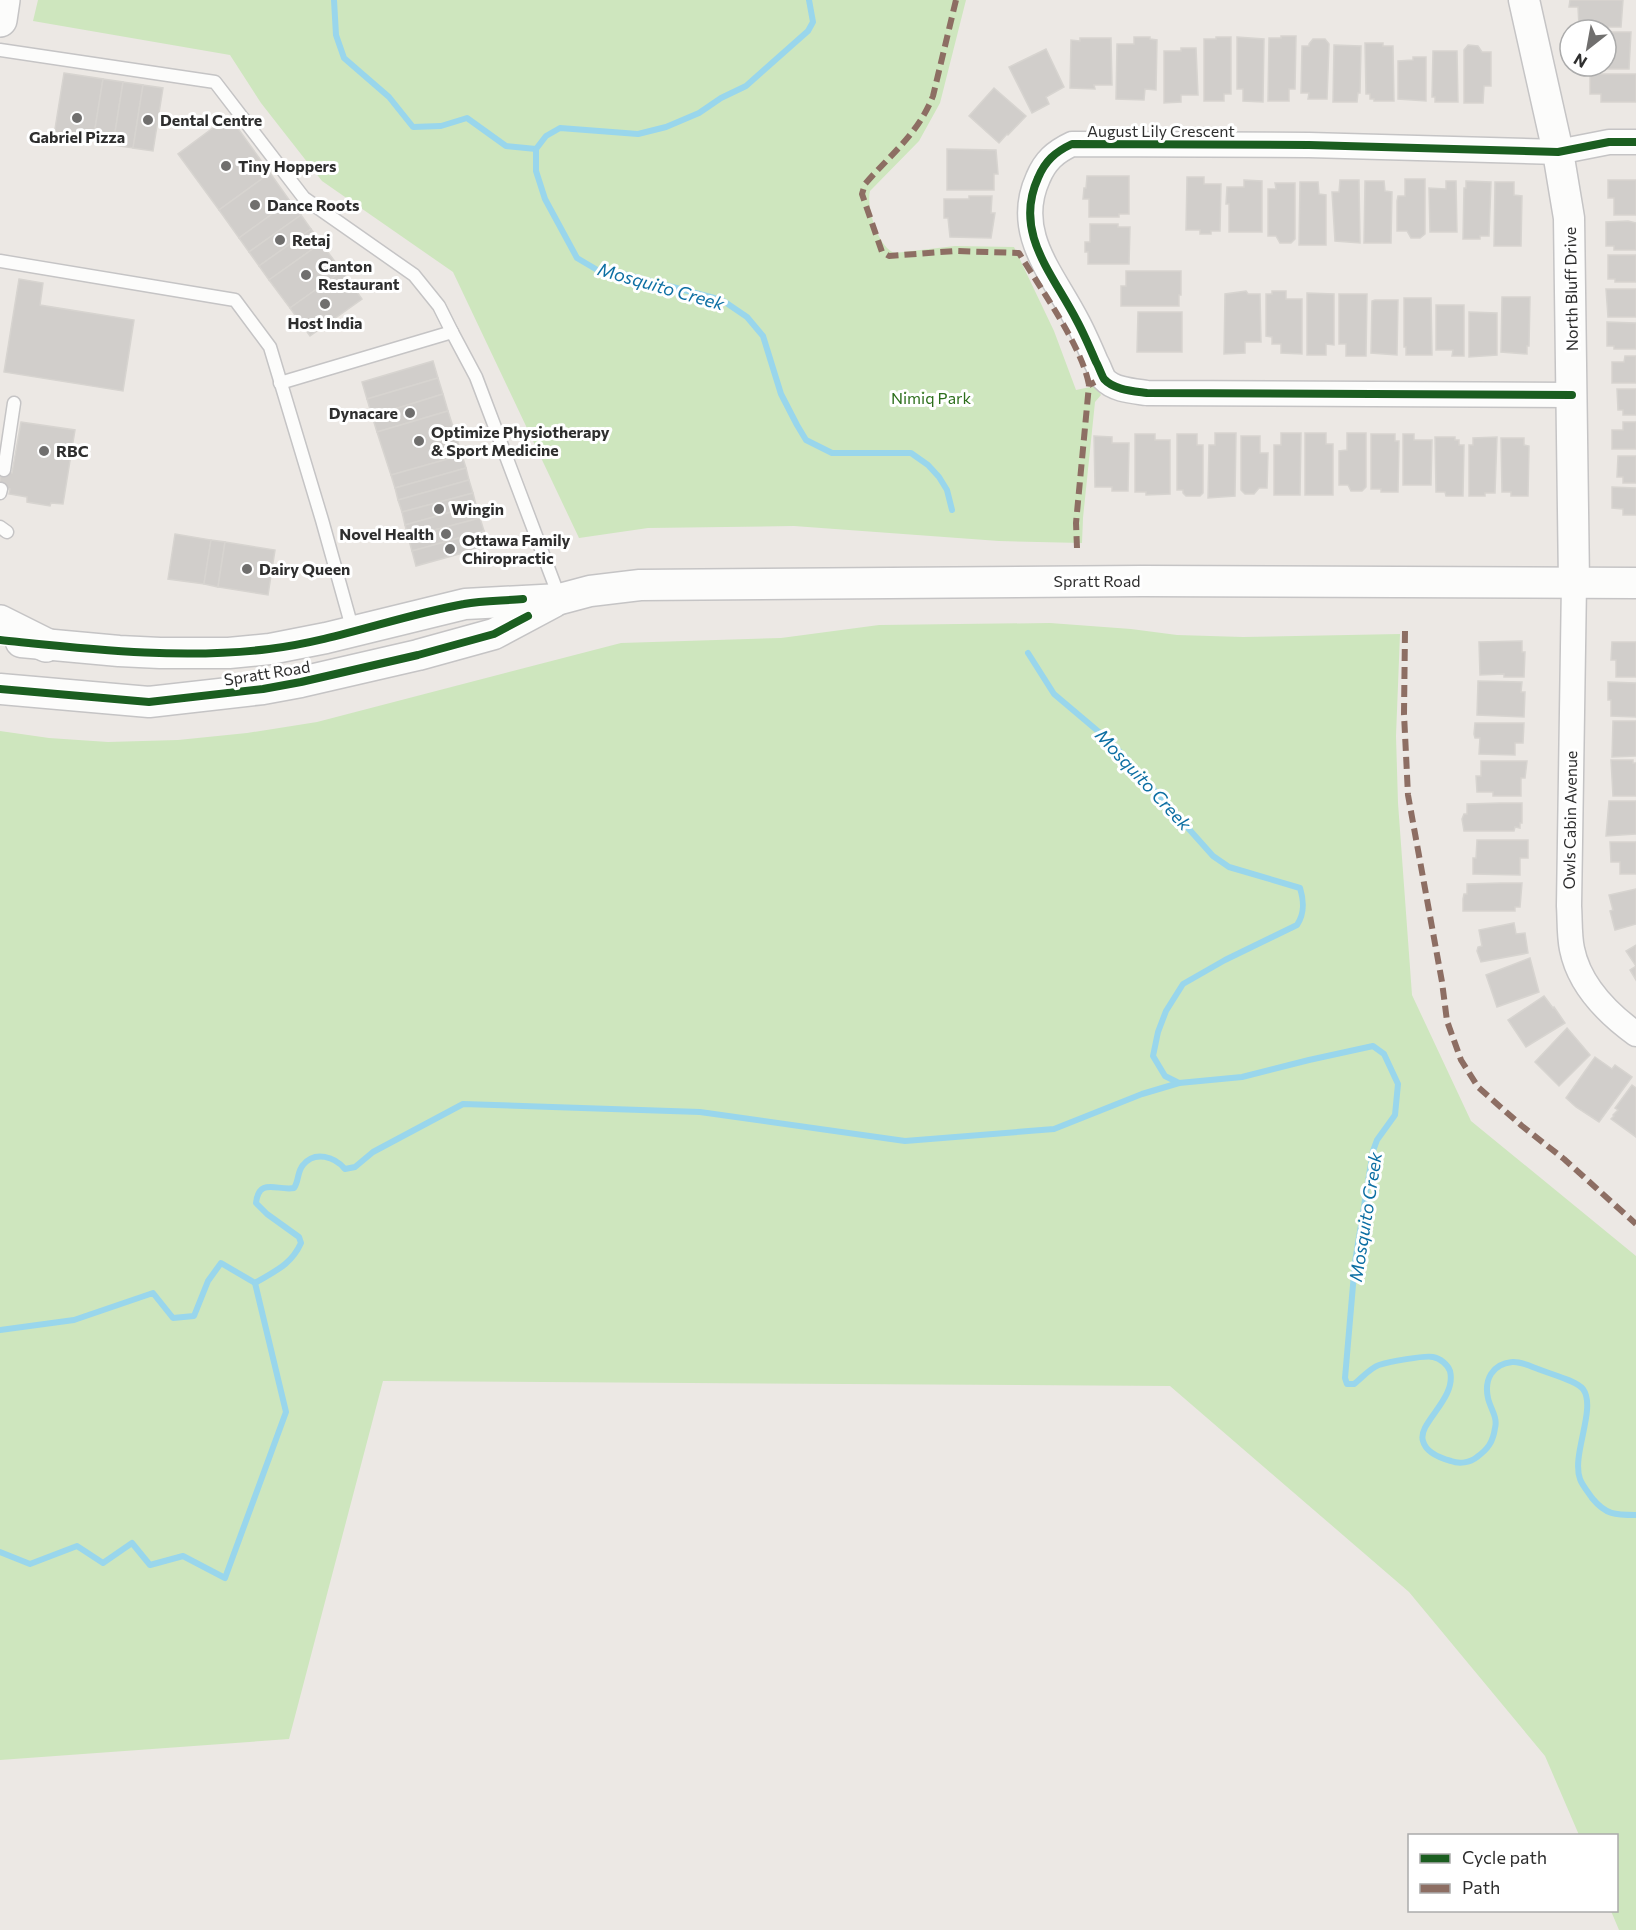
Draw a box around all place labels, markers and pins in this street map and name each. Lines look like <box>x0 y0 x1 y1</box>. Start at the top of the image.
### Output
place label: Dental Centre <box>160 110 262 129</box>
marker: Gabriel Pizza <box>70 111 84 125</box>
marker: Dental Centre <box>141 113 155 127</box>
place label: Gabriel Pizza <box>29 127 125 146</box>
place label: Tiny Hoppers <box>238 156 336 175</box>
marker: Tiny Hoppers <box>219 159 233 173</box>
place label: Dance Roots <box>267 195 359 214</box>
marker: Dance Roots <box>248 198 262 212</box>
place label: Retaj <box>292 230 330 249</box>
marker: Retaj <box>273 233 287 247</box>
place label: Canton Restaurant <box>318 256 400 293</box>
marker: Canton Restaurant <box>299 268 313 282</box>
marker: Host India <box>318 297 332 311</box>
place label: Host India <box>287 313 363 332</box>
place label: Dynacare <box>329 403 398 422</box>
marker: Dynacare <box>403 406 417 420</box>
place label: Optimize Physiotherapy & Sport Medicine <box>431 422 610 459</box>
marker: Optimize Physiotherapy & Sport Medicine <box>412 434 426 448</box>
place label: RBC <box>56 441 89 460</box>
marker: RBC <box>37 444 51 458</box>
place label: Wingin <box>451 499 504 518</box>
marker: Wingin <box>432 502 446 516</box>
place label: Novel Health <box>339 524 434 543</box>
marker: Novel Health <box>439 527 453 541</box>
place label: Ottawa Family Chiropractic <box>462 530 571 567</box>
marker: Ottawa Family Chiropractic <box>443 542 457 556</box>
place label: Dairy Queen <box>259 559 350 578</box>
marker: Dairy Queen <box>240 562 254 576</box>

